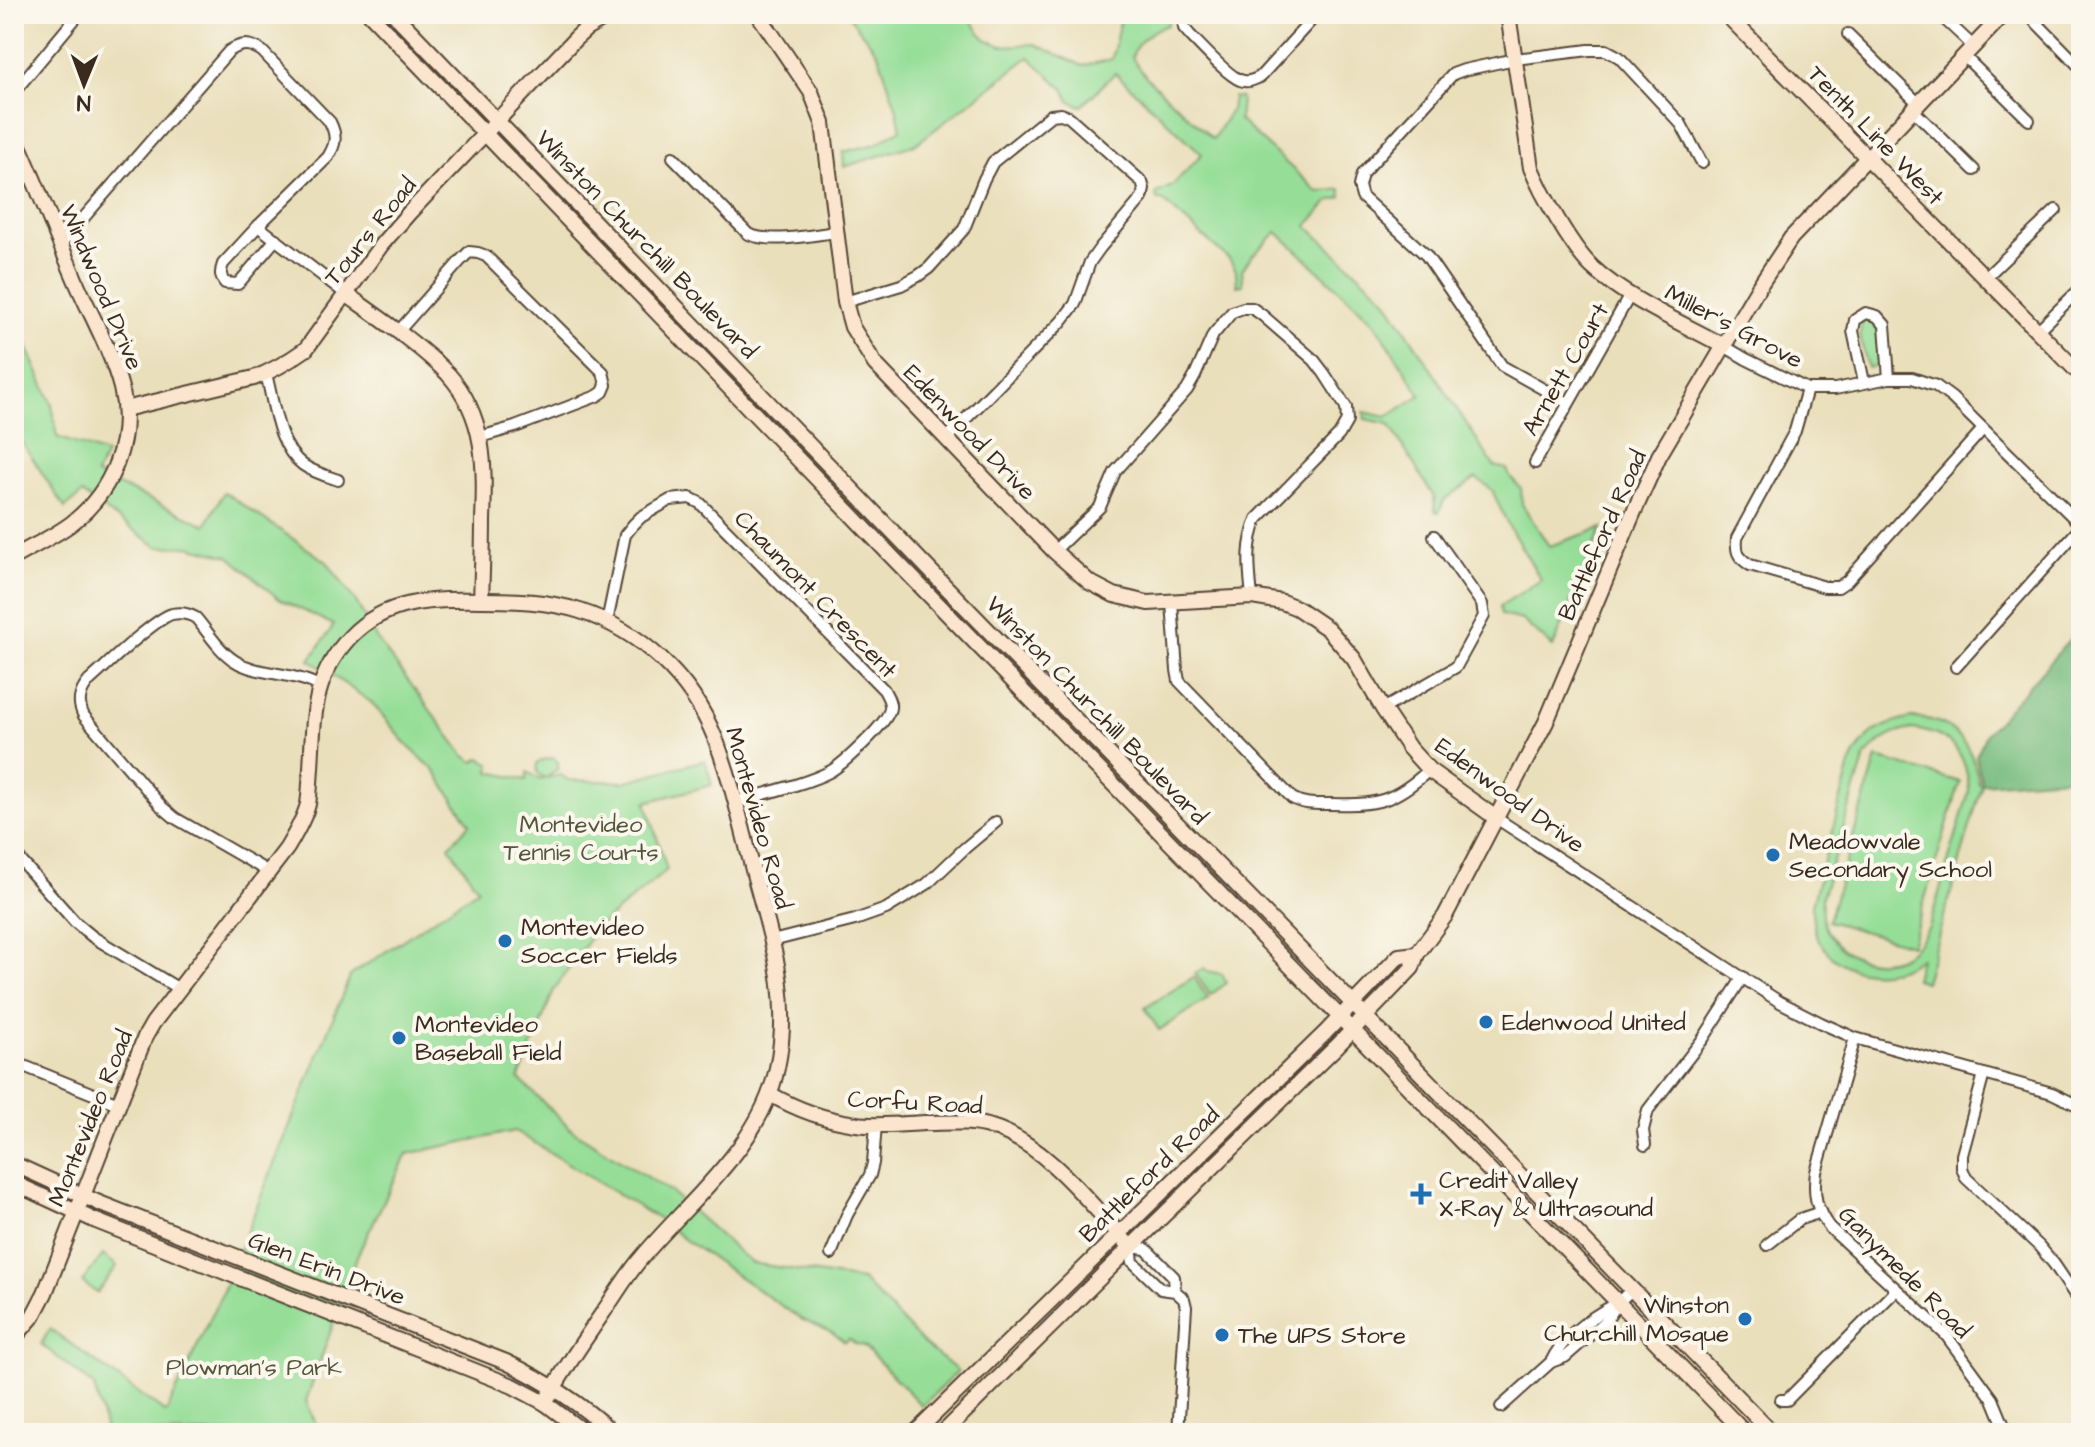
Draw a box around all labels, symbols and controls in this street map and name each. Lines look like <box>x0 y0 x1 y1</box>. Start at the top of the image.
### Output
north arrow <box>44 44 124 124</box>
street label: Tenth Line West <box>1799 58 1951 214</box>
text: N <box>76 87 91 118</box>
street label: Winston Churchill Boulevard <box>527 122 765 367</box>
street label: Tours Road <box>316 170 425 293</box>
street label: Windwood Drive <box>51 199 151 375</box>
street label: Miller's Grove <box>1659 276 1808 377</box>
street label: Arnett Court <box>1514 297 1618 442</box>
street label: Edenwood Drive <box>895 357 1043 508</box>
street label: Battleford Road <box>1550 445 1656 626</box>
street label: Chaumont Crescent <box>726 503 905 687</box>
street label: Winston Churchill Boulevard <box>977 588 1215 833</box>
street label: Montevideo Road <box>716 723 800 913</box>
street label: Edenwood Drive <box>1428 730 1591 862</box>
park label: Montevideo Tennis Courts <box>504 808 658 870</box>
place label: Meadowvale Secondary School <box>1789 825 1992 888</box>
marker: Meadowvale Secondary School <box>1764 846 1782 864</box>
place label: Montevideo Soccer Fields <box>521 911 678 973</box>
marker: Montevideo Soccer Fields <box>496 932 514 950</box>
place label: Edenwood United <box>1502 1006 1686 1040</box>
place label: Montevideo Baseball Field <box>415 1008 561 1070</box>
marker: Edenwood United <box>1477 1013 1495 1031</box>
street label: Montevideo Road <box>40 1025 142 1212</box>
marker: Montevideo Baseball Field <box>390 1029 408 1047</box>
street label: Corfu Road <box>847 1082 983 1124</box>
street label: Battleford Road <box>1072 1099 1227 1251</box>
place label: Credit Valley X-Ray & Ultrasound <box>1439 1164 1653 1227</box>
marker: Credit Valley X-Ray & Ultrasound <box>1410 1183 1432 1205</box>
street label: Ganymede Road <box>1829 1199 1978 1348</box>
street label: Glen Erin Drive <box>243 1223 410 1314</box>
place label: Winston Churchill Mosque <box>1544 1289 1729 1351</box>
marker: Winston Churchill Mosque <box>1736 1310 1754 1328</box>
place label: The UPS Store <box>1238 1319 1406 1353</box>
marker: The UPS Store <box>1213 1326 1231 1344</box>
park label: Plowman's Park <box>166 1351 342 1385</box>

